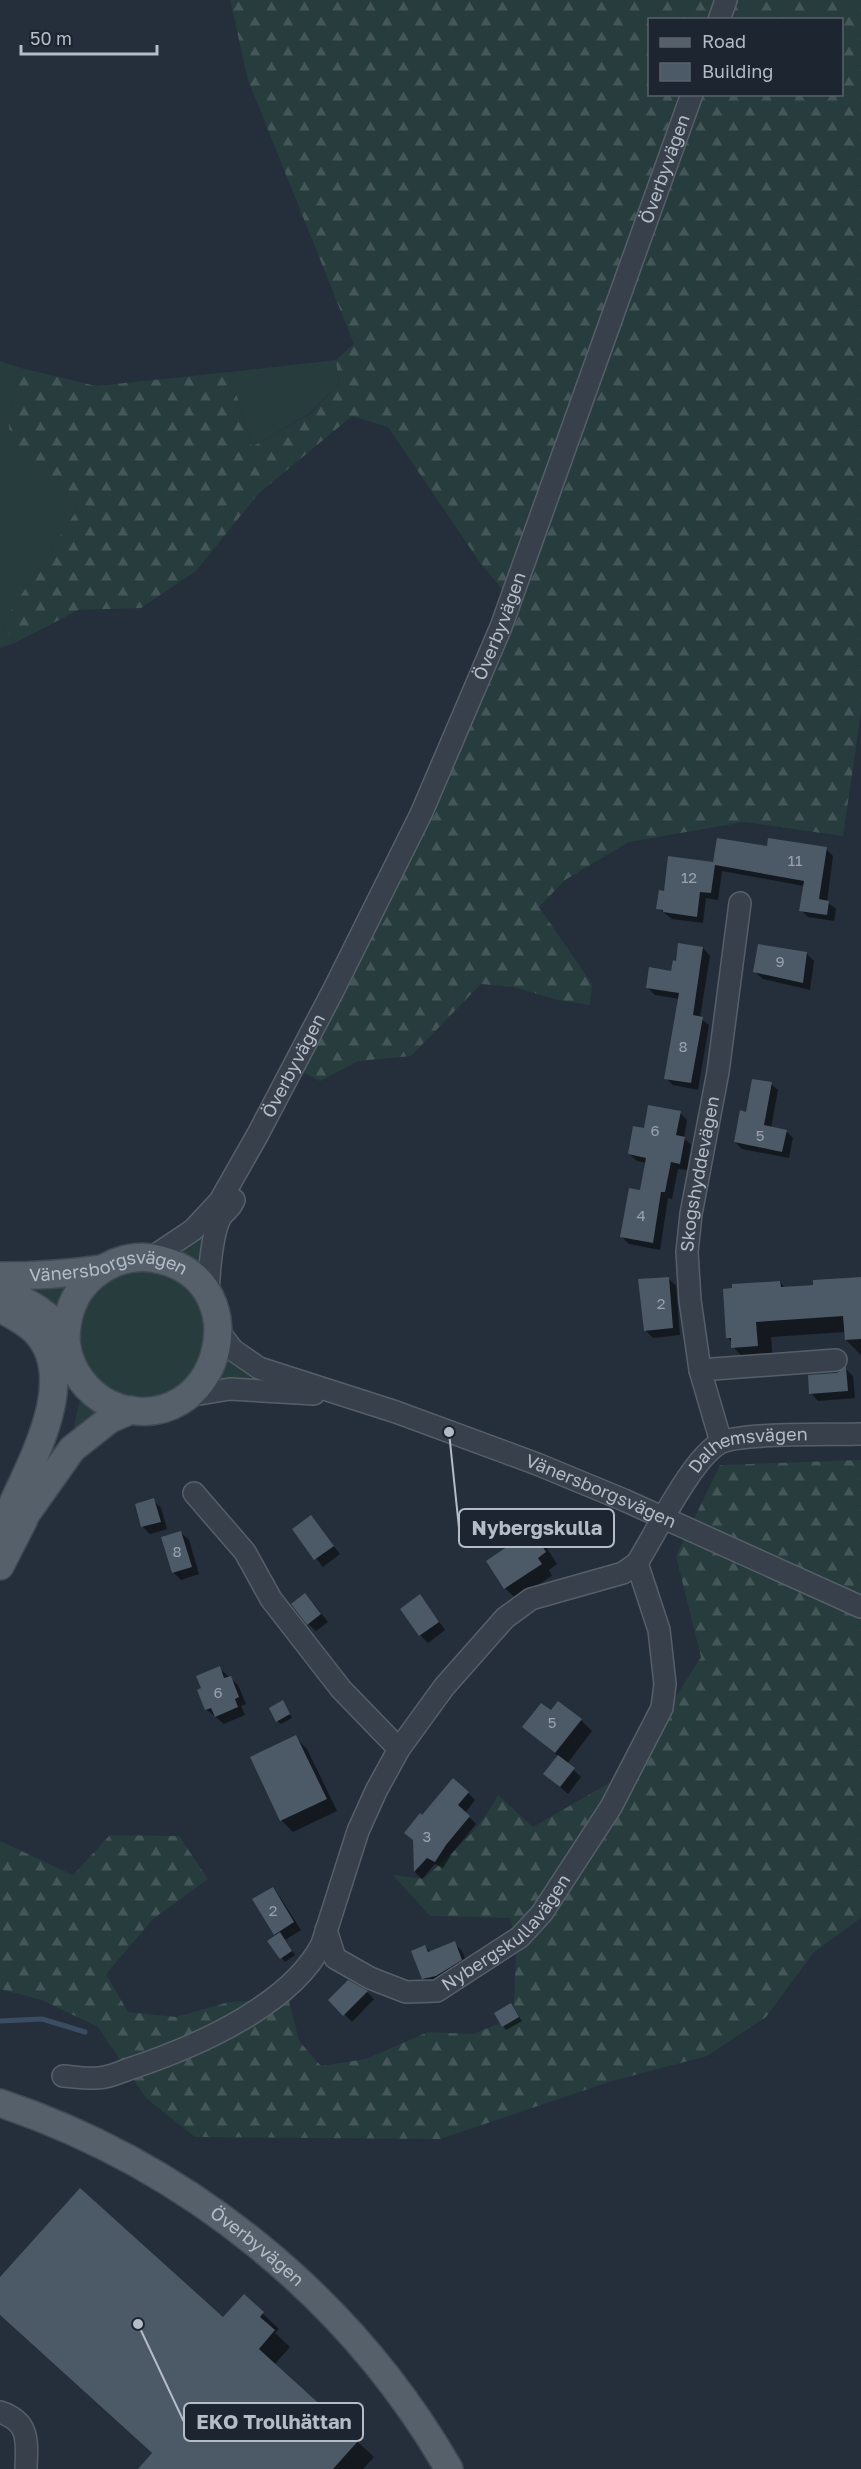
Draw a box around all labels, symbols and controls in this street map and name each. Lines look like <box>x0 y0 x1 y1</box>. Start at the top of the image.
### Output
scale bar <box>21 18 158 56</box>
legend <box>648 18 843 96</box>
text: 50 m <box>30 27 72 49</box>
text: Road <box>702 30 746 52</box>
text: Building <box>702 60 773 82</box>
street label: Överbyvägen <box>634 111 694 226</box>
street label: Överbyvägen <box>468 569 530 683</box>
house number: 11 <box>788 851 802 869</box>
house number: 12 <box>681 868 697 886</box>
house number: 9 <box>775 952 785 970</box>
street label: Överbyvägen <box>257 1010 329 1121</box>
house number: 8 <box>678 1037 688 1055</box>
street label: Skogshyddevägen <box>675 1094 723 1253</box>
house number: 6 <box>650 1121 660 1139</box>
house number: 5 <box>756 1126 764 1144</box>
house number: 4 <box>636 1206 646 1224</box>
street label: Vänersborgsvägen <box>29 1245 192 1285</box>
house number: 2 <box>657 1294 665 1312</box>
street label: Dalhemsvägen <box>683 1422 808 1477</box>
street label: Vänersborgsvägen <box>523 1449 680 1532</box>
callout: Nybergskulla <box>459 1509 614 1547</box>
text: Nybergskulla <box>472 1515 602 1539</box>
house number: 8 <box>172 1542 182 1560</box>
house number: 6 <box>213 1683 223 1701</box>
house number: 5 <box>548 1713 556 1731</box>
house number: 3 <box>423 1827 431 1845</box>
street label: Nybergskullavägen <box>437 1870 574 1995</box>
house number: 2 <box>269 1901 277 1919</box>
street label: Överbyvägen <box>206 2201 309 2290</box>
callout: EKO Trollhättan <box>184 2403 363 2441</box>
text: EKO Trollhättan <box>196 2409 352 2433</box>

